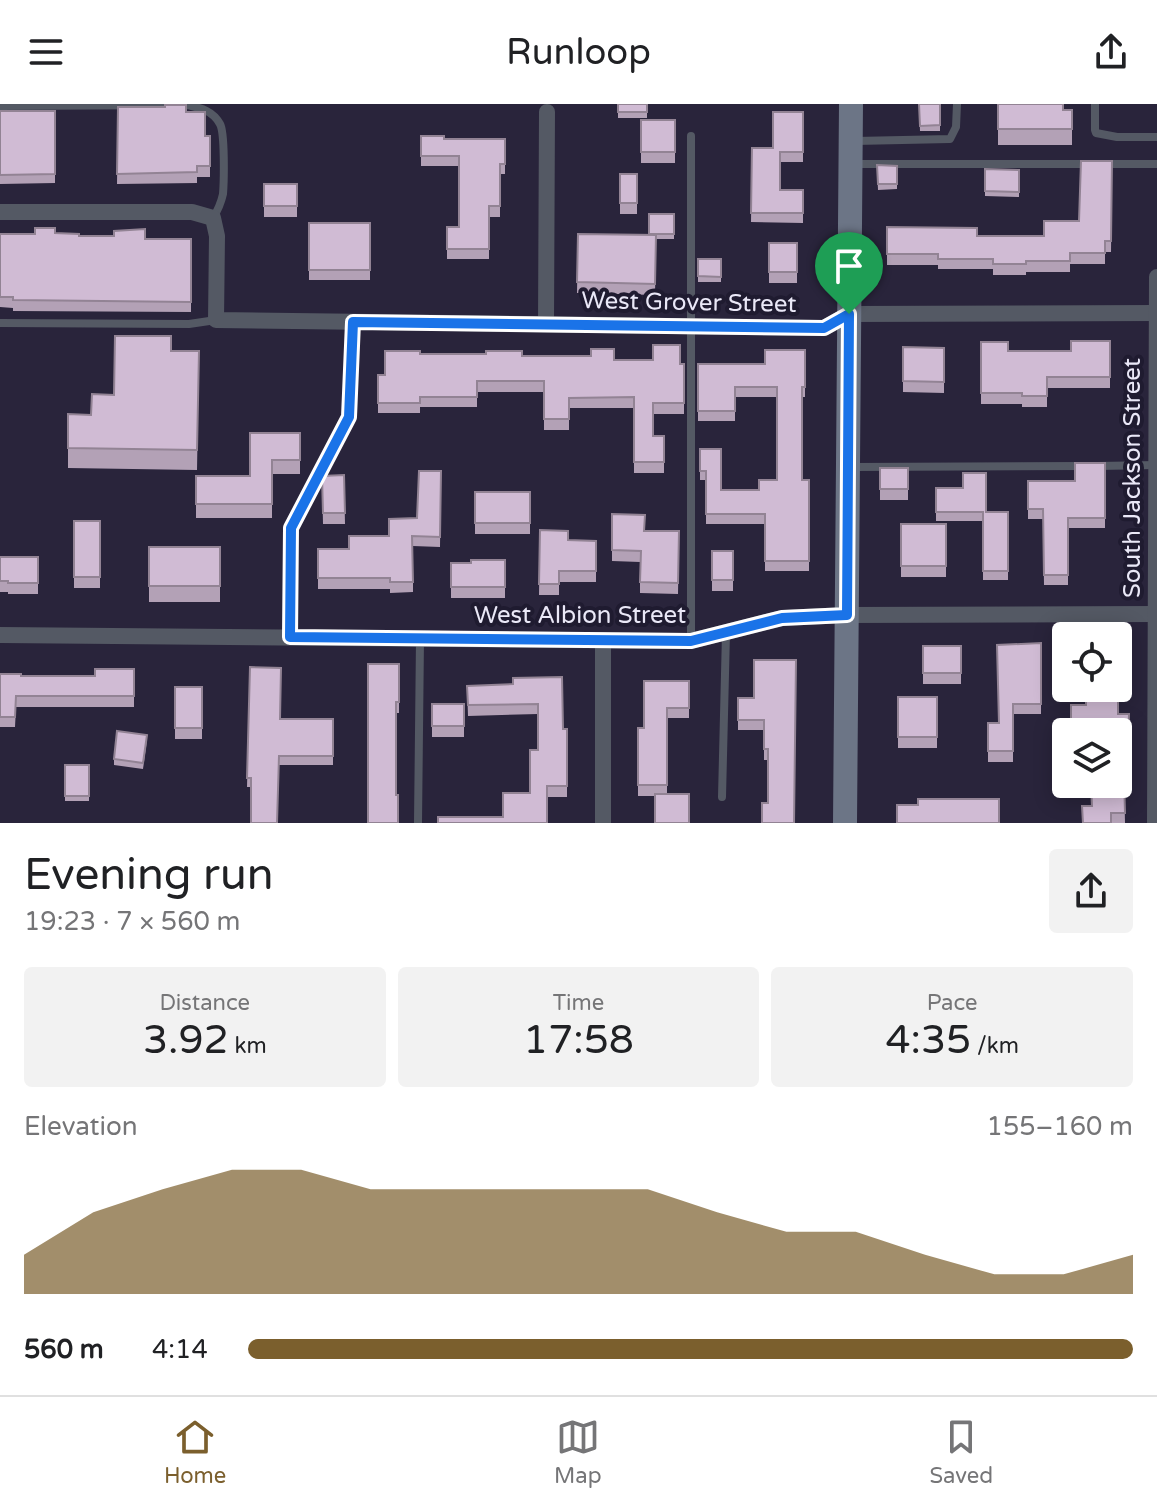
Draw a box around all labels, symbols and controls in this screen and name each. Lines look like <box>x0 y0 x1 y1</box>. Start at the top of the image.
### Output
icon: menu <box>24 30 68 74</box>
icon: share <box>1089 30 1133 74</box>
text: Runloop <box>506 31 651 74</box>
pin <box>815 232 883 314</box>
icon: arrive <box>827 244 871 288</box>
street label: West Grover Street <box>581 286 797 319</box>
street label: South Jackson Street <box>1118 358 1147 598</box>
street label: West Albion Street <box>474 601 686 630</box>
map controls <box>1052 622 1132 798</box>
button: locate <box>1052 622 1132 702</box>
button: layers <box>1052 718 1132 798</box>
text: Evening run <box>24 849 273 902</box>
button: share <box>1049 849 1133 933</box>
text: 19:23 · 7 × 560 m <box>24 906 240 937</box>
text: Distance <box>160 990 250 1016</box>
text: Time <box>553 990 604 1016</box>
text: Pace <box>927 990 977 1016</box>
text: 3.92 <box>143 1016 229 1064</box>
text: 17:58 <box>523 1016 634 1064</box>
text: 4:35 <box>885 1016 971 1064</box>
text: km <box>229 1033 267 1059</box>
text: /km <box>971 1033 1019 1059</box>
text: Elevation <box>24 1111 138 1142</box>
text: 155–160 m <box>987 1111 1133 1142</box>
text: 560 m <box>24 1334 104 1365</box>
text: 4:14 <box>152 1334 208 1365</box>
tab: Home <box>164 1415 226 1489</box>
tab: Map <box>554 1415 602 1489</box>
tab: Saved <box>929 1415 993 1489</box>

